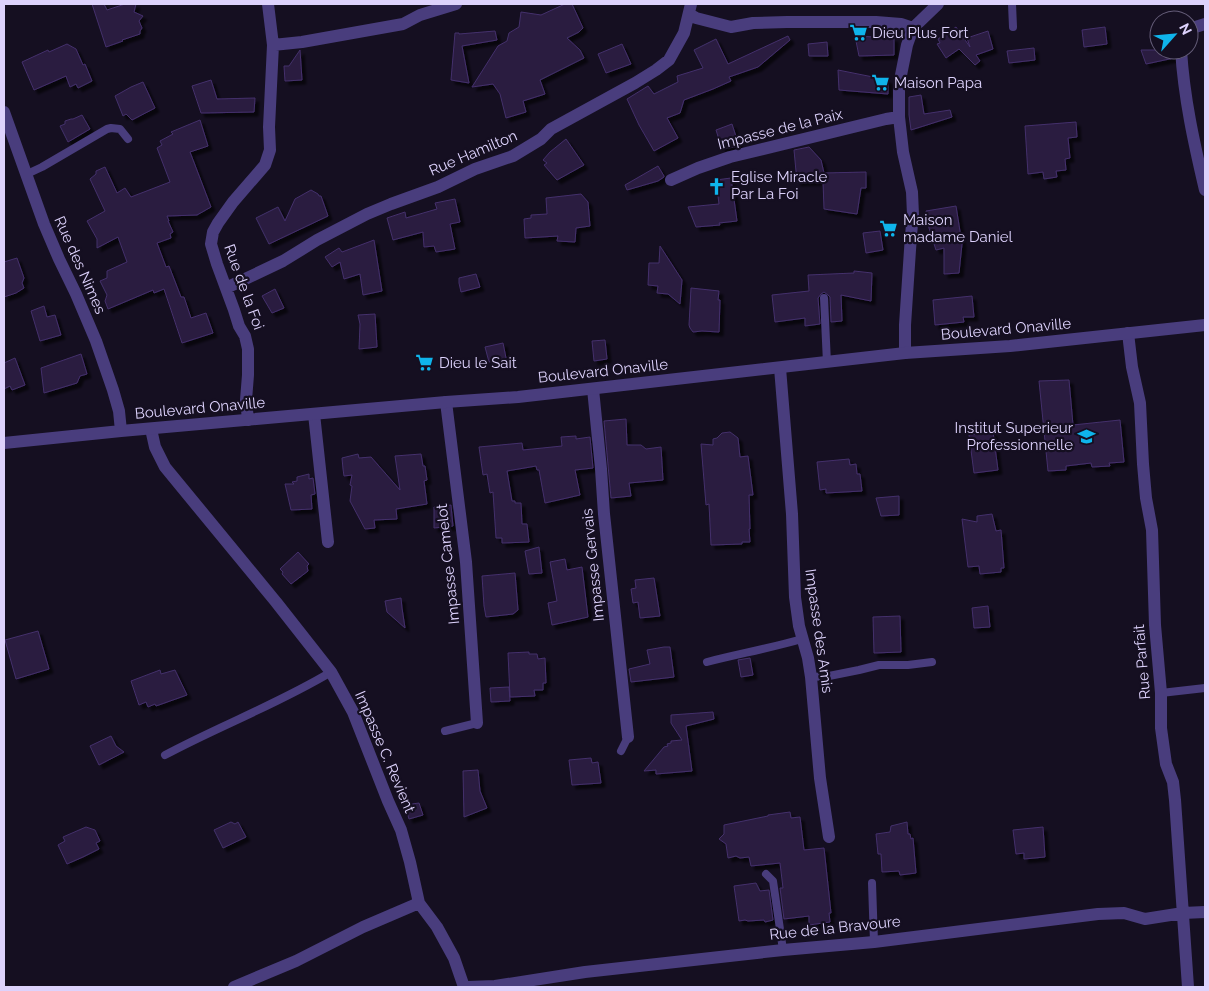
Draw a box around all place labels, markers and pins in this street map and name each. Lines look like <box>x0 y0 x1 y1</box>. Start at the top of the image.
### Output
supermarket icon: Dieu Plus Fort <box>848 23 868 43</box>
place label: Dieu Plus Fort <box>872 24 969 42</box>
supermarket icon: Maison Papa <box>870 73 890 93</box>
place label: Maison Papa <box>894 74 982 92</box>
place label: Eglise Miracle Par La Foi <box>731 168 828 203</box>
church icon: Eglise Miracle Par La Foi <box>707 176 727 196</box>
place label: Maison madame Daniel <box>903 211 1014 246</box>
supermarket icon: Maison madame Daniel <box>879 219 899 239</box>
supermarket icon: Dieu le Sait <box>415 353 435 373</box>
place label: Dieu le Sait <box>439 354 517 372</box>
place label: Institut Superieur Professionnelle <box>955 419 1074 454</box>
school or university icon: Institut Superieur Professionnelle <box>1077 427 1097 447</box>

